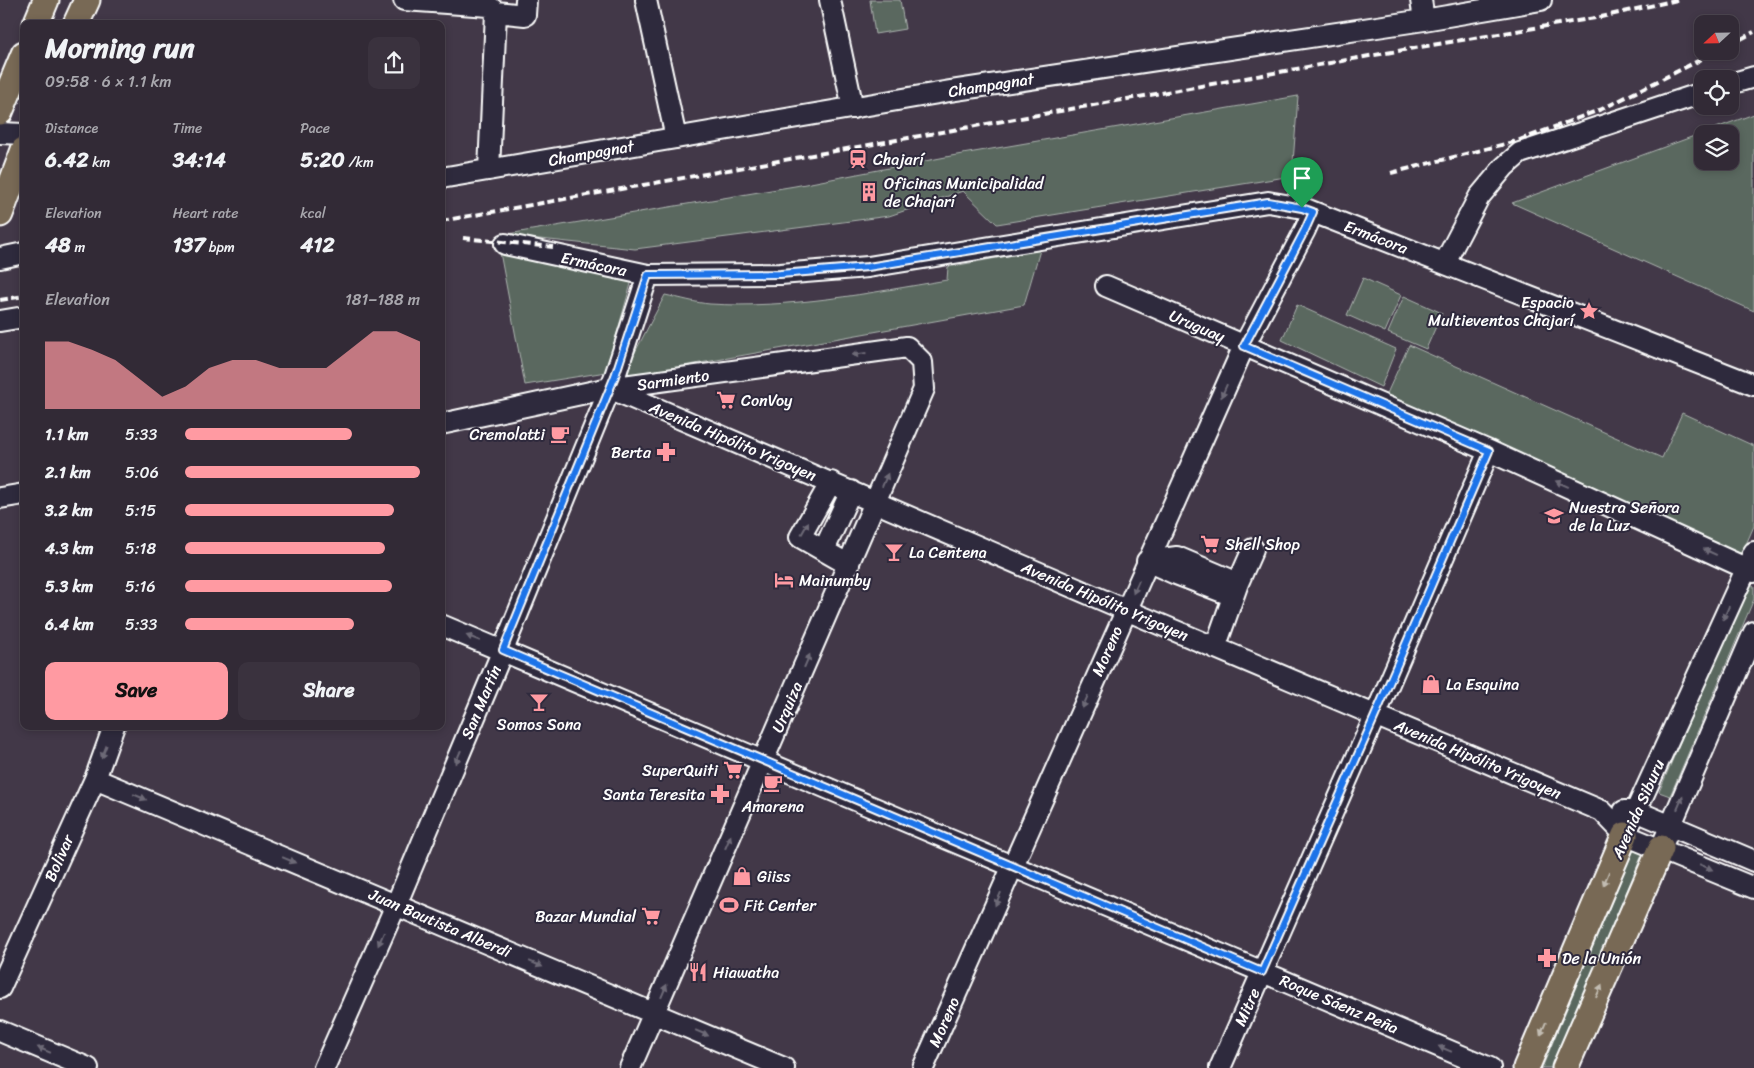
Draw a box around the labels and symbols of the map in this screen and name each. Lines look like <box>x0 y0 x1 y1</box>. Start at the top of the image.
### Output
north arrow <box>1694 15 1739 60</box>
street label: Champagnat <box>946 64 1036 106</box>
street label: Champagnat <box>546 131 637 175</box>
place label: Chajarí <box>873 145 926 174</box>
station icon: Chajarí <box>847 148 869 170</box>
pin <box>1281 157 1323 208</box>
place label: Oficinas Municipalidad de Chajarí <box>884 169 1045 216</box>
building icon: Oficinas Municipalidad de Chajarí <box>858 181 880 203</box>
street label: Ermácora <box>1340 212 1413 263</box>
street label: Ermácora <box>558 243 630 285</box>
place label: Espacio Multieventos Chajarí <box>1428 288 1577 335</box>
place icon: Espacio Multieventos Chajarí <box>1578 300 1600 322</box>
street label: Uruguay <box>1164 301 1230 351</box>
one-way arrow <box>851 350 867 358</box>
street label: Sarmiento <box>635 361 711 399</box>
one-way arrow <box>1219 384 1227 398</box>
place label: ConVoy <box>741 386 793 415</box>
supermarket icon: ConVoy <box>715 389 737 411</box>
street label: Avenida Hipólito Yrigoyen <box>644 392 822 490</box>
place label: Cremolatti <box>470 420 546 449</box>
cafe icon: Cremolatti <box>549 423 571 445</box>
place label: Berta <box>611 438 652 467</box>
pharmacy icon: Berta <box>655 441 677 463</box>
one-way arrow <box>882 473 890 487</box>
one-way arrow <box>1555 480 1569 488</box>
place label: Nuestra Señora de la Luz <box>1569 493 1680 540</box>
school or university icon: Nuestra Señora de la Luz <box>1543 505 1565 527</box>
one-way arrow <box>801 521 810 535</box>
place label: Shell Shop <box>1225 530 1300 559</box>
supermarket icon: Shell Shop <box>1199 533 1221 555</box>
place label: La Centena <box>909 538 987 567</box>
bar icon: La Centena <box>883 541 905 563</box>
one-way arrow <box>1703 548 1717 556</box>
street label: Avenida Hipólito Yrigoyen <box>1016 552 1194 650</box>
place label: Mainumby <box>799 566 872 595</box>
hotel icon: Mainumby <box>773 569 795 591</box>
one-way arrow <box>1131 580 1139 594</box>
one-way arrow <box>1721 606 1729 620</box>
street label: Moreno <box>1083 621 1131 681</box>
one-way arrow <box>465 634 480 642</box>
one-way arrow <box>803 654 811 668</box>
street label: San Martín <box>452 660 510 744</box>
place label: La Esquina <box>1446 670 1519 699</box>
shop icon: La Esquina <box>1420 673 1442 695</box>
street label: Urquiza <box>763 677 811 737</box>
bar icon: Somos Sona <box>528 691 550 713</box>
one-way arrow <box>1080 695 1088 709</box>
place label: Somos Sona <box>497 710 581 739</box>
street label: Avenida Hipólito Yrigoyen <box>1389 710 1567 808</box>
one-way arrow <box>100 745 107 760</box>
one-way arrow <box>454 750 462 764</box>
street label: Avenida Siburu <box>1603 754 1673 865</box>
place label: SuperQuiti <box>642 756 719 785</box>
supermarket icon: SuperQuiti <box>722 759 744 781</box>
cafe icon: Amarena <box>762 772 784 794</box>
place label: Santa Teresita <box>603 780 705 809</box>
pharmacy icon: Santa Teresita <box>709 783 731 805</box>
place label: Amarena <box>741 792 804 821</box>
one-way arrow <box>132 794 147 802</box>
one-way arrow <box>1676 796 1684 810</box>
street label: Bolivar <box>36 828 83 886</box>
one-way arrow <box>725 835 733 849</box>
one-way arrow <box>282 856 297 864</box>
place label: Giiss <box>757 862 791 891</box>
one-way arrow <box>1699 864 1713 872</box>
shop icon: Giiss <box>731 865 753 887</box>
one-way arrow <box>1602 872 1610 886</box>
street label: Juan Bautista Alberdi <box>363 880 516 966</box>
place label: Fit Center <box>744 891 817 920</box>
one-way arrow <box>993 892 1001 906</box>
sports icon: Fit Center <box>718 894 740 916</box>
place label: Bazar Mundial <box>535 902 636 931</box>
supermarket icon: Bazar Mundial <box>640 905 662 927</box>
one-way arrow <box>377 932 385 946</box>
place label: De la Unión <box>1562 944 1641 973</box>
pharmacy icon: De la Unión <box>1536 947 1558 969</box>
place label: Hiawatha <box>713 958 779 987</box>
one-way arrow <box>529 960 543 968</box>
restaurant icon: Hiawatha <box>687 961 709 983</box>
street label: Roque Sáenz Peña <box>1275 966 1403 1042</box>
street label: Mitre <box>1226 983 1268 1031</box>
one-way arrow <box>660 984 668 998</box>
one-way arrow <box>1595 984 1603 998</box>
street label: Moreno <box>920 992 968 1052</box>
one-way arrow <box>1538 1022 1546 1036</box>
one-way arrow <box>695 1030 709 1038</box>
one-way arrow <box>37 1045 51 1053</box>
one-way arrow <box>1437 1045 1452 1053</box>

